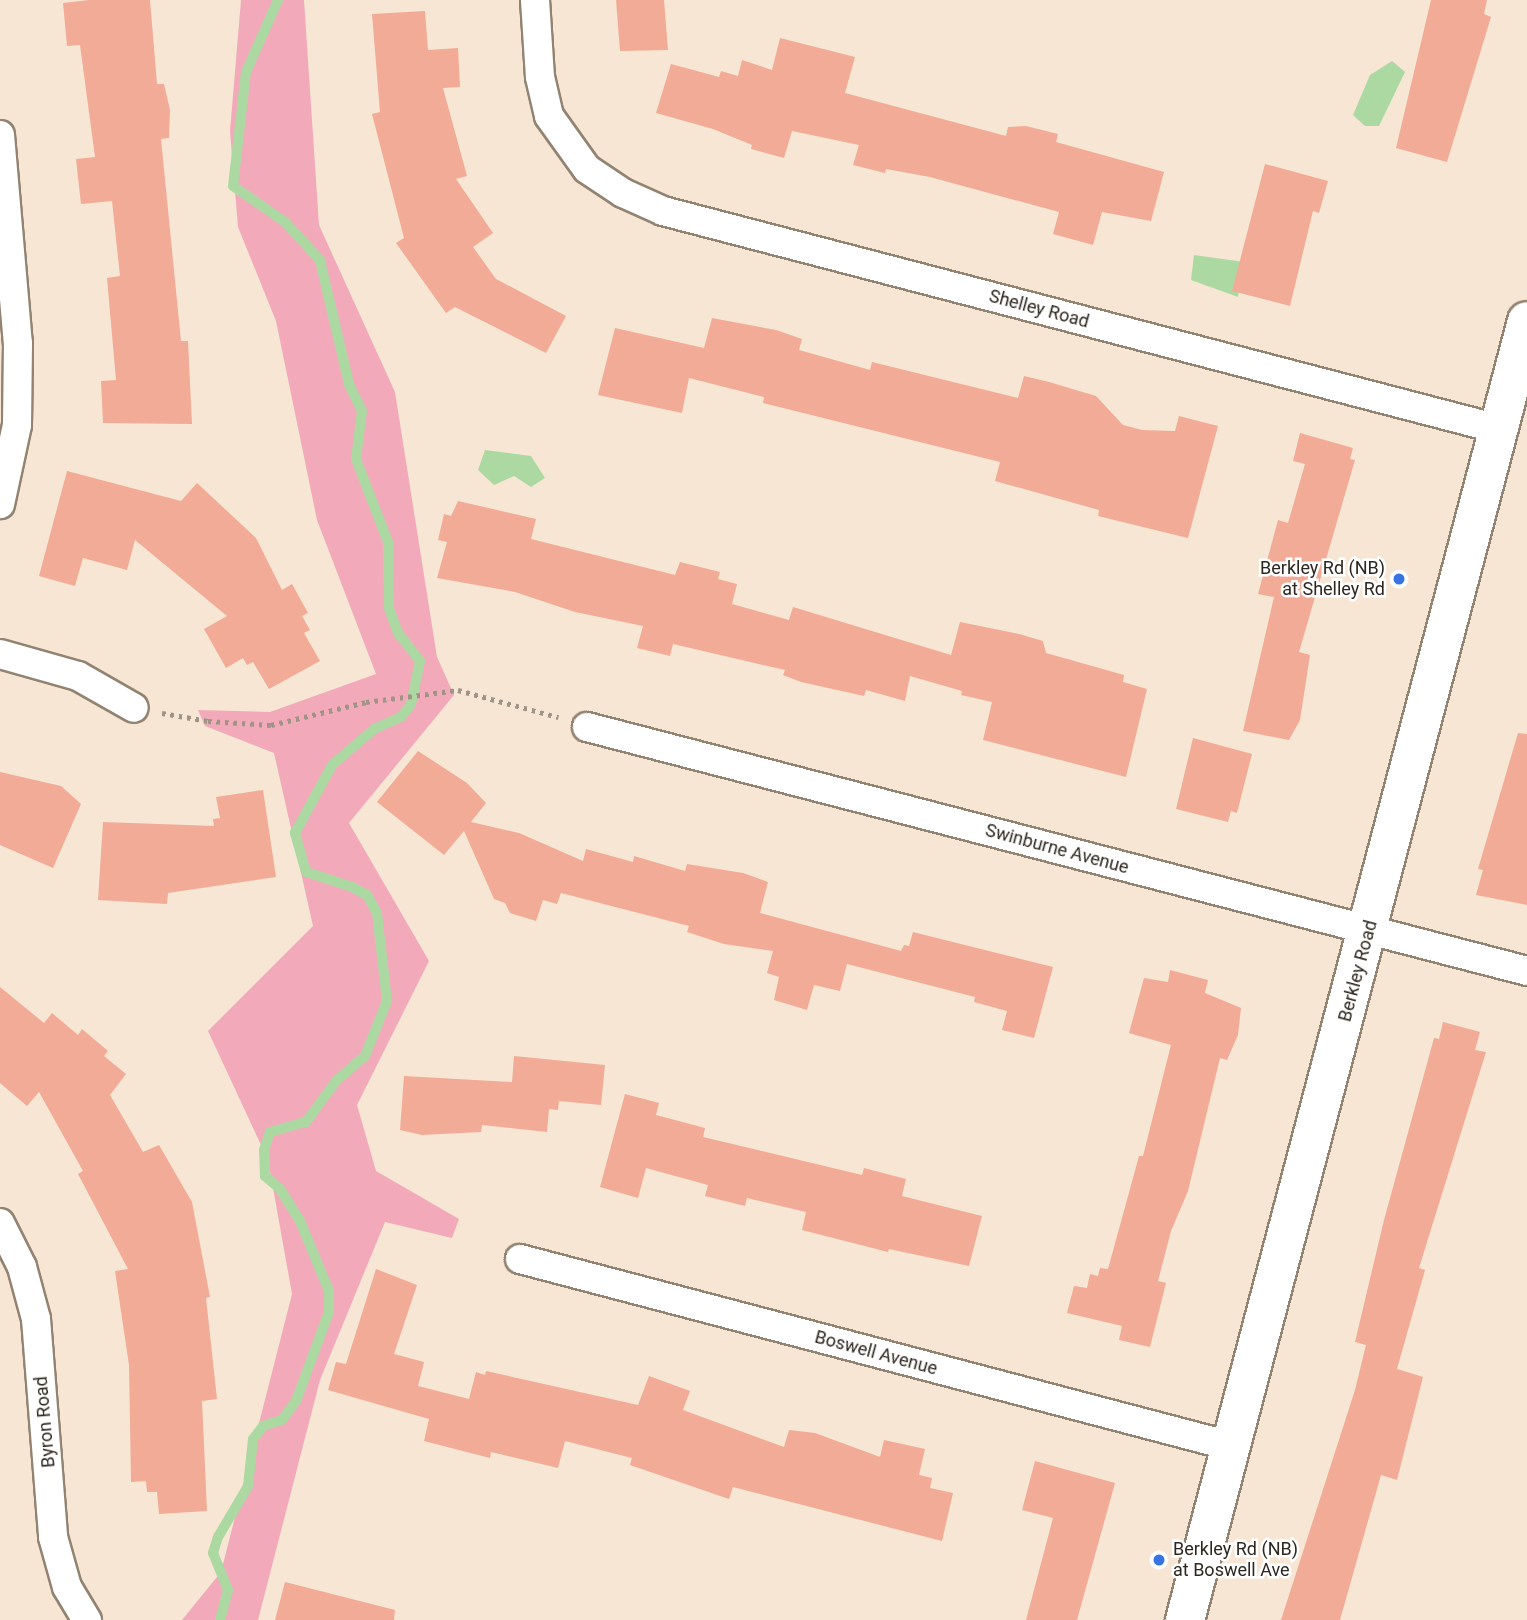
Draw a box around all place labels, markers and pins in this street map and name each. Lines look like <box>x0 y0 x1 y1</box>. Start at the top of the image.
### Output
place label: Berkley Rd (NB) at Shelley Rd <box>1260 558 1385 600</box>
marker: Berkley Rd (NB) at Shelley Rd <box>1391 571 1407 587</box>
place label: Berkley Rd (NB) at Boswell Ave <box>1173 1539 1298 1582</box>
marker: Berkley Rd (NB) at Boswell Ave <box>1151 1552 1167 1568</box>

